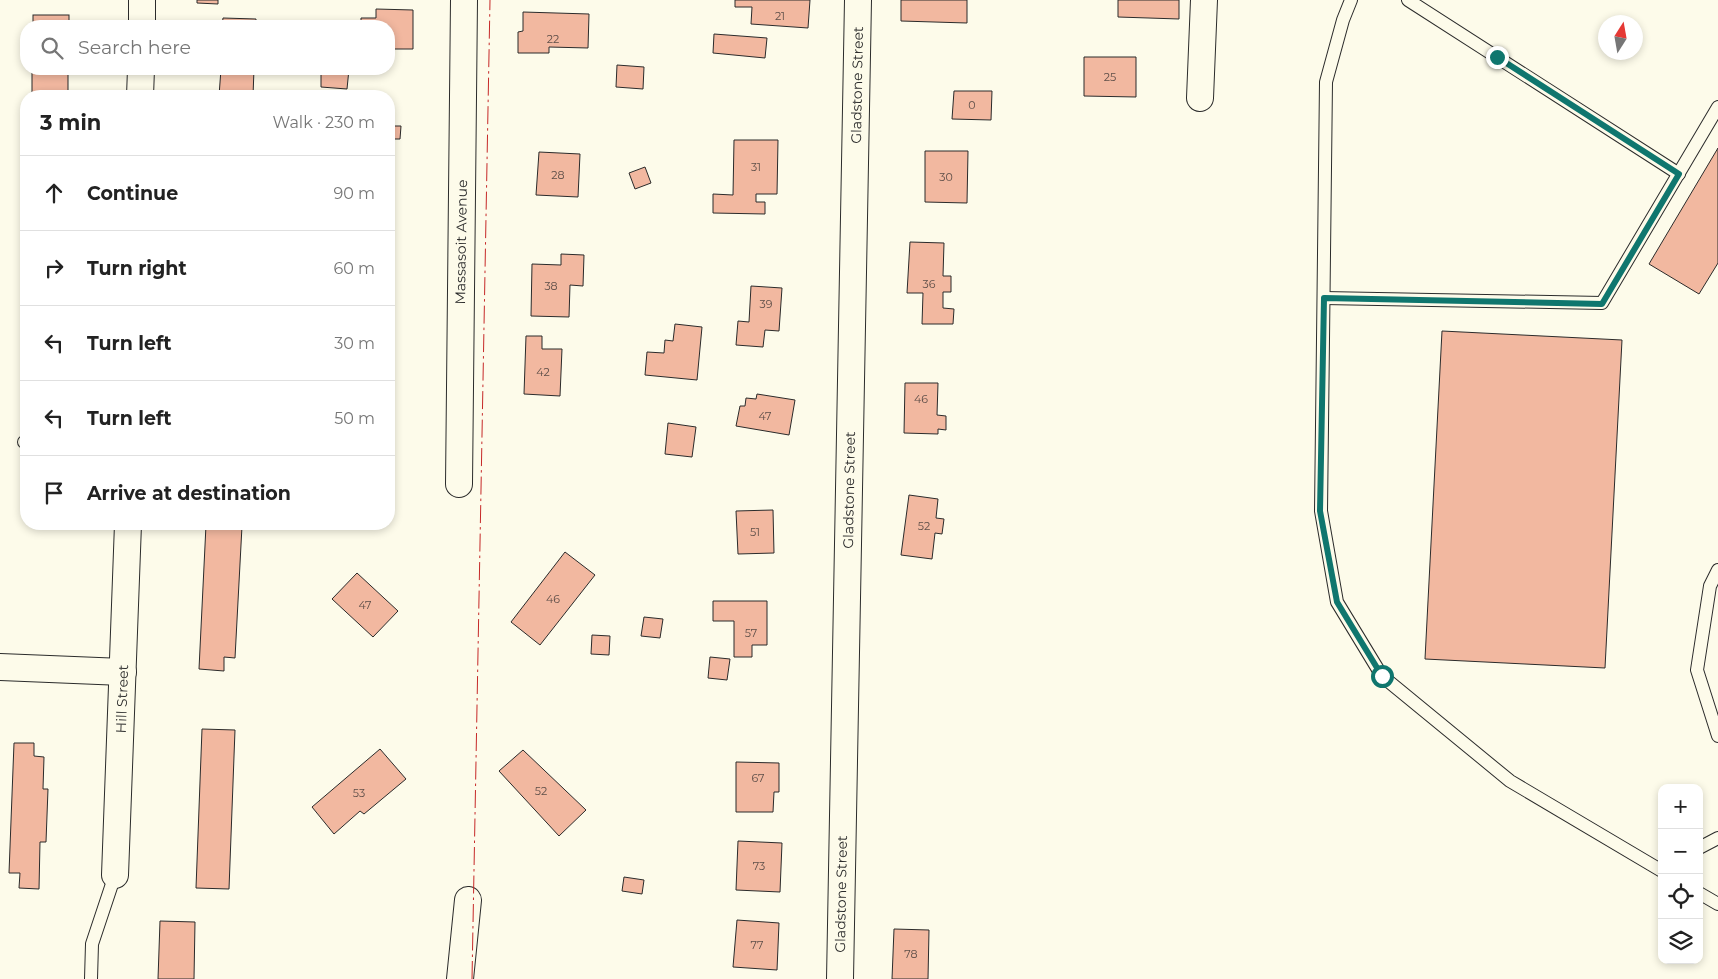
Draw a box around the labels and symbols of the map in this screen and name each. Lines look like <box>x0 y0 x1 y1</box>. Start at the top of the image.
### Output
house number: 21 <box>775 9 785 23</box>
north arrow <box>1598 15 1643 60</box>
street label: Gladstone Street <box>847 26 867 144</box>
house number: 22 <box>547 32 559 46</box>
route end <box>1486 46 1509 69</box>
house number: 25 <box>1104 70 1116 84</box>
house number: 0 <box>968 98 976 112</box>
house number: 31 <box>751 160 761 174</box>
house number: 28 <box>551 168 565 182</box>
house number: 30 <box>939 170 953 184</box>
street label: Massasoit Avenue <box>451 179 471 305</box>
house number: 36 <box>923 277 936 291</box>
house number: 38 <box>544 279 558 293</box>
house number: 39 <box>760 297 773 311</box>
house number: 42 <box>536 365 550 379</box>
house number: 46 <box>914 392 928 406</box>
house number: 47 <box>758 409 772 423</box>
street label: Gladstone Street <box>839 431 859 549</box>
house number: 52 <box>918 519 930 533</box>
house number: 51 <box>750 525 760 539</box>
house number: 46 <box>546 592 560 606</box>
house number: 47 <box>358 598 372 612</box>
house number: 57 <box>745 626 757 640</box>
street label: Hill Street <box>112 664 132 734</box>
route start <box>1371 665 1394 688</box>
house number: 67 <box>751 771 765 785</box>
house number: 52 <box>535 784 547 798</box>
house number: 53 <box>353 786 365 800</box>
street label: Gladstone Street <box>831 835 851 953</box>
house number: 73 <box>753 859 765 873</box>
house number: 77 <box>751 938 763 952</box>
house number: 78 <box>904 947 918 961</box>

